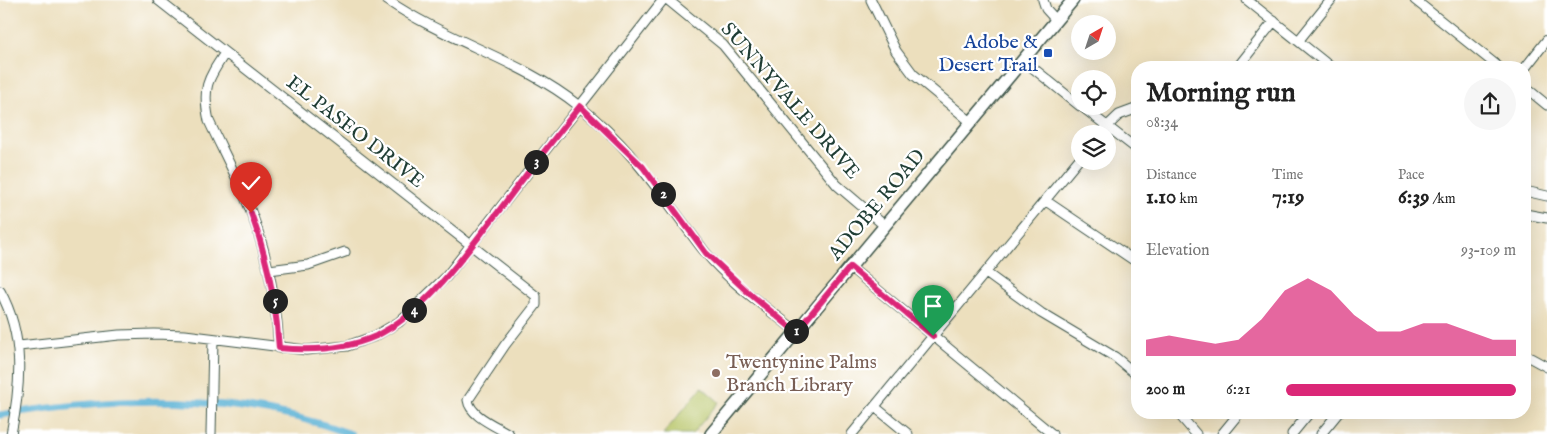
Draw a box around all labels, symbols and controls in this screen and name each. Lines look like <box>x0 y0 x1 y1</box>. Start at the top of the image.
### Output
north arrow <box>1071 15 1116 60</box>
map controls <box>1071 15 1116 170</box>
street label: SUNNYVALE DRIVE <box>715 17 865 185</box>
place label: Adobe & Desert Trail <box>938 30 1039 78</box>
marker: Adobe & Desert Trail <box>1042 47 1054 59</box>
street label: EL PASEO DRIVE <box>281 70 429 194</box>
button: locate <box>1071 70 1116 115</box>
text: Morning run <box>1146 76 1296 111</box>
button: share <box>1464 78 1516 130</box>
text: 08:34 <box>1146 113 1178 133</box>
button: layers <box>1071 125 1116 170</box>
street label: ADOBE ROAD <box>822 144 931 267</box>
pin: 3 <box>524 150 548 174</box>
text: 3 <box>534 153 539 171</box>
pin <box>230 162 272 213</box>
text: Distance <box>1146 166 1197 184</box>
text: Time <box>1272 166 1303 184</box>
text: Pace <box>1398 166 1425 184</box>
icon: check <box>237 169 265 197</box>
pin: 2 <box>650 182 676 206</box>
text: 1.10 <box>1146 184 1176 211</box>
text: 7:19 <box>1272 184 1304 211</box>
text: 6:39 <box>1398 184 1429 211</box>
text: 2 <box>660 185 667 203</box>
text: km <box>1176 190 1198 208</box>
text: /km <box>1429 190 1456 208</box>
text: Elevation <box>1146 241 1209 261</box>
text: 93–109 m <box>1461 241 1516 261</box>
pin <box>912 285 954 336</box>
pin: 5 <box>262 288 288 314</box>
text: 5 <box>273 292 278 310</box>
icon: arrive <box>919 292 947 320</box>
pin: 4 <box>402 298 426 322</box>
text: 4 <box>411 301 418 319</box>
pin: 1 <box>784 318 808 344</box>
text: 1 <box>794 322 799 340</box>
place label: Twentynine Palms Branch Library <box>726 350 877 398</box>
marker: Twentynine Palms Branch Library <box>710 367 722 379</box>
text: 200 m <box>1146 380 1185 400</box>
text: 6:21 <box>1226 380 1250 400</box>

